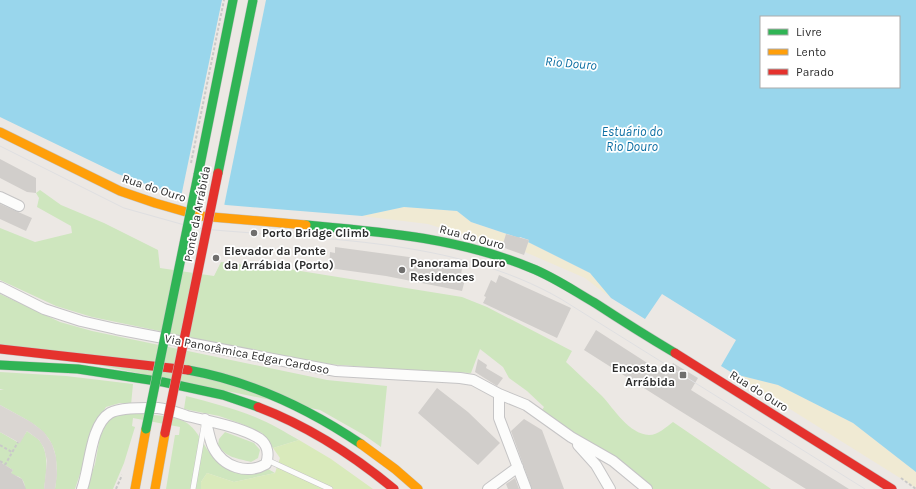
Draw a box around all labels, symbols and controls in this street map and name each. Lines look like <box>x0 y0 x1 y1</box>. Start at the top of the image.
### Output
legend <box>760 16 900 88</box>
text: Livre <box>796 25 822 39</box>
text: Lento <box>796 45 826 59</box>
water label: Rio Douro <box>544 53 598 73</box>
text: Parado <box>796 65 834 79</box>
water label: Estuário do Rio Douro <box>601 124 663 154</box>
street label: Ponte da Arrábida <box>181 165 213 263</box>
street label: Rua do Ouro <box>120 171 188 205</box>
street label: Rua do Ouro <box>438 222 506 252</box>
place label: Porto Bridge Climb <box>262 226 369 240</box>
marker: Porto Bridge Climb <box>249 228 259 238</box>
place label: Elevador da Ponte da Arrábida (Porto) <box>224 244 334 272</box>
marker: Elevador da Ponte da Arrábida (Porto) <box>211 253 221 263</box>
place label: Panorama Douro Residences <box>410 256 506 284</box>
marker: Panorama Douro Residences <box>397 265 407 275</box>
street label: Via Panorâmica Edgar Cardoso <box>163 331 331 377</box>
place label: Encosta da Arrábida <box>612 361 675 389</box>
street label: Rua do Ouro <box>727 367 791 415</box>
marker: Encosta da Arrábida <box>678 370 688 380</box>

